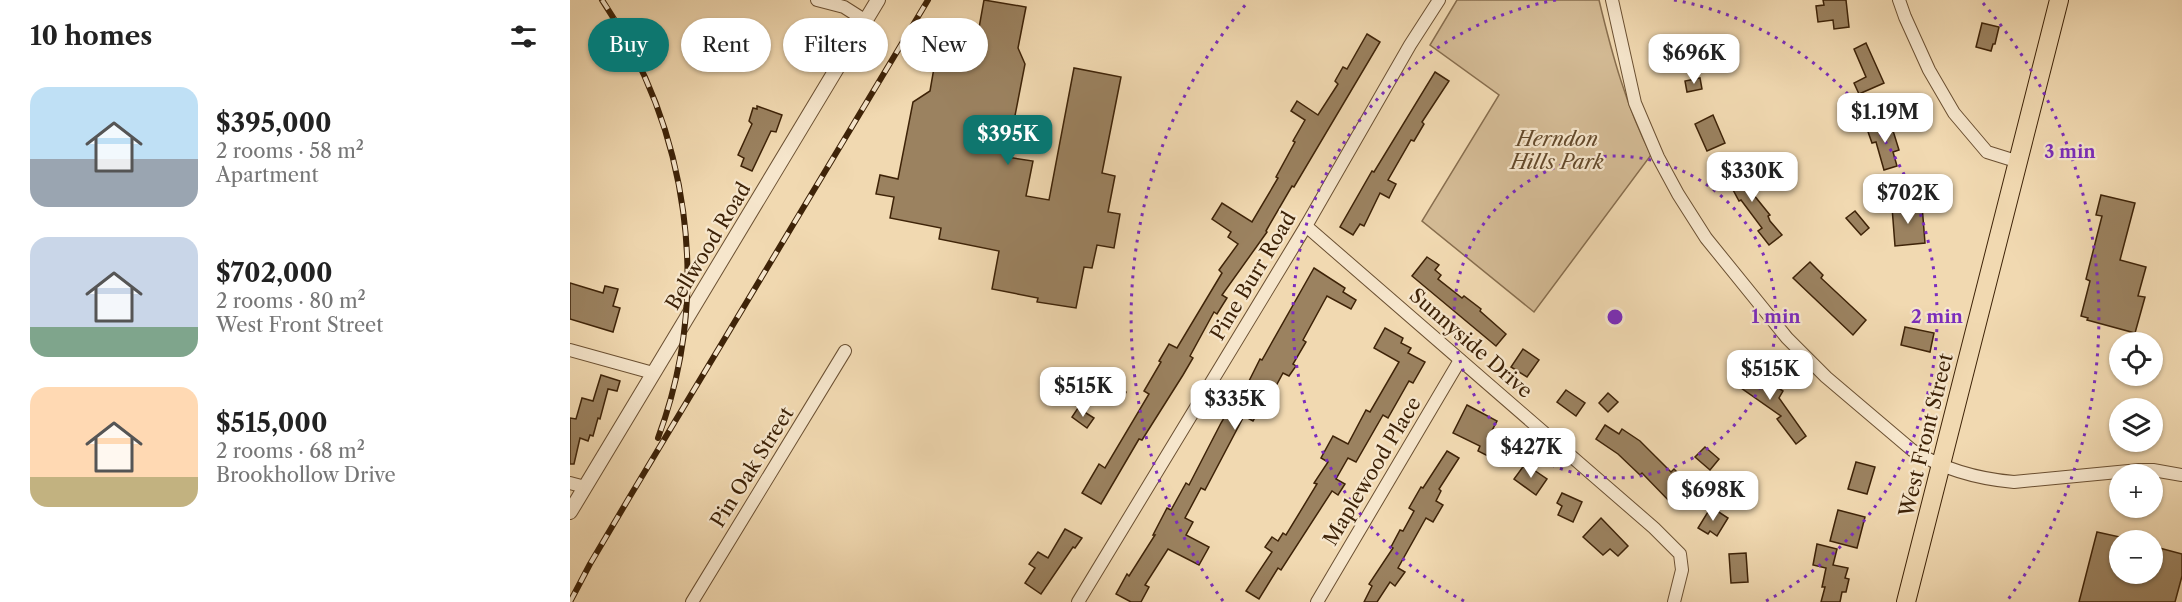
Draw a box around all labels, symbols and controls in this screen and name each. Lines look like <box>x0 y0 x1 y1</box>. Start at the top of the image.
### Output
chip: Buy <box>588 18 669 72</box>
chip: Rent <box>681 18 771 72</box>
chip: Filters <box>783 18 888 72</box>
chip: New <box>900 18 988 72</box>
text: 10 homes <box>30 20 152 52</box>
icon: filters <box>507 20 540 53</box>
pin: $696K <box>1652 34 1736 85</box>
text: $696K <box>1663 41 1725 65</box>
pin: $1.19M <box>1836 93 1934 144</box>
text: $1.19M <box>1851 100 1919 124</box>
text: $395,000 <box>216 107 332 139</box>
icon: home <box>78 111 150 183</box>
pin: $395K <box>966 115 1050 166</box>
text: $395K <box>977 122 1039 146</box>
park label: Herndon Hills Park <box>1508 127 1604 174</box>
text: 2 rooms · 58 m² <box>216 139 364 163</box>
text: 3 min <box>2044 141 2096 163</box>
pin: $330K <box>1710 152 1794 203</box>
text: $330K <box>1721 159 1783 183</box>
text: Apartment <box>216 163 319 187</box>
pin: $702K <box>1866 174 1950 225</box>
street label: Bellwood Road <box>661 178 755 314</box>
text: $702K <box>1877 181 1939 205</box>
street label: Pine Burr Road <box>1205 207 1301 345</box>
text: $702,000 <box>216 257 333 289</box>
icon: home <box>78 261 150 333</box>
street label: Sunnyside Drive <box>1405 283 1537 403</box>
text: 2 rooms · 80 m² <box>216 289 366 313</box>
text: 1 min <box>1751 306 1801 328</box>
text: 2 min <box>1911 306 1964 328</box>
centre of rings <box>1605 307 1625 327</box>
text: West Front Street <box>216 313 383 337</box>
map controls <box>2109 332 2163 584</box>
button: locate <box>2109 332 2163 386</box>
pin: $515K <box>1728 350 1812 401</box>
street label: West Front Street <box>1894 351 1958 520</box>
text: $515K <box>1741 357 1799 381</box>
pin: $515K <box>1041 367 1125 418</box>
text: $515K <box>1054 374 1112 398</box>
pin: $335K <box>1193 380 1277 431</box>
text: $335K <box>1205 387 1265 411</box>
street label: Maplewood Place <box>1318 392 1426 550</box>
button: layers <box>2109 398 2163 452</box>
street label: Pin Oak Street <box>705 402 799 532</box>
text: $515,000 <box>216 407 327 439</box>
icon: home <box>78 411 150 483</box>
pin: $427K <box>1489 428 1573 479</box>
text: $427K <box>1500 435 1562 459</box>
text: 2 rooms · 68 m² <box>216 439 365 463</box>
text: Brookhollow Drive <box>216 463 396 487</box>
button: + <box>2109 464 2163 518</box>
pin: $698K <box>1671 471 1755 522</box>
text: $698K <box>1681 478 1745 502</box>
button: − <box>2109 530 2163 584</box>

